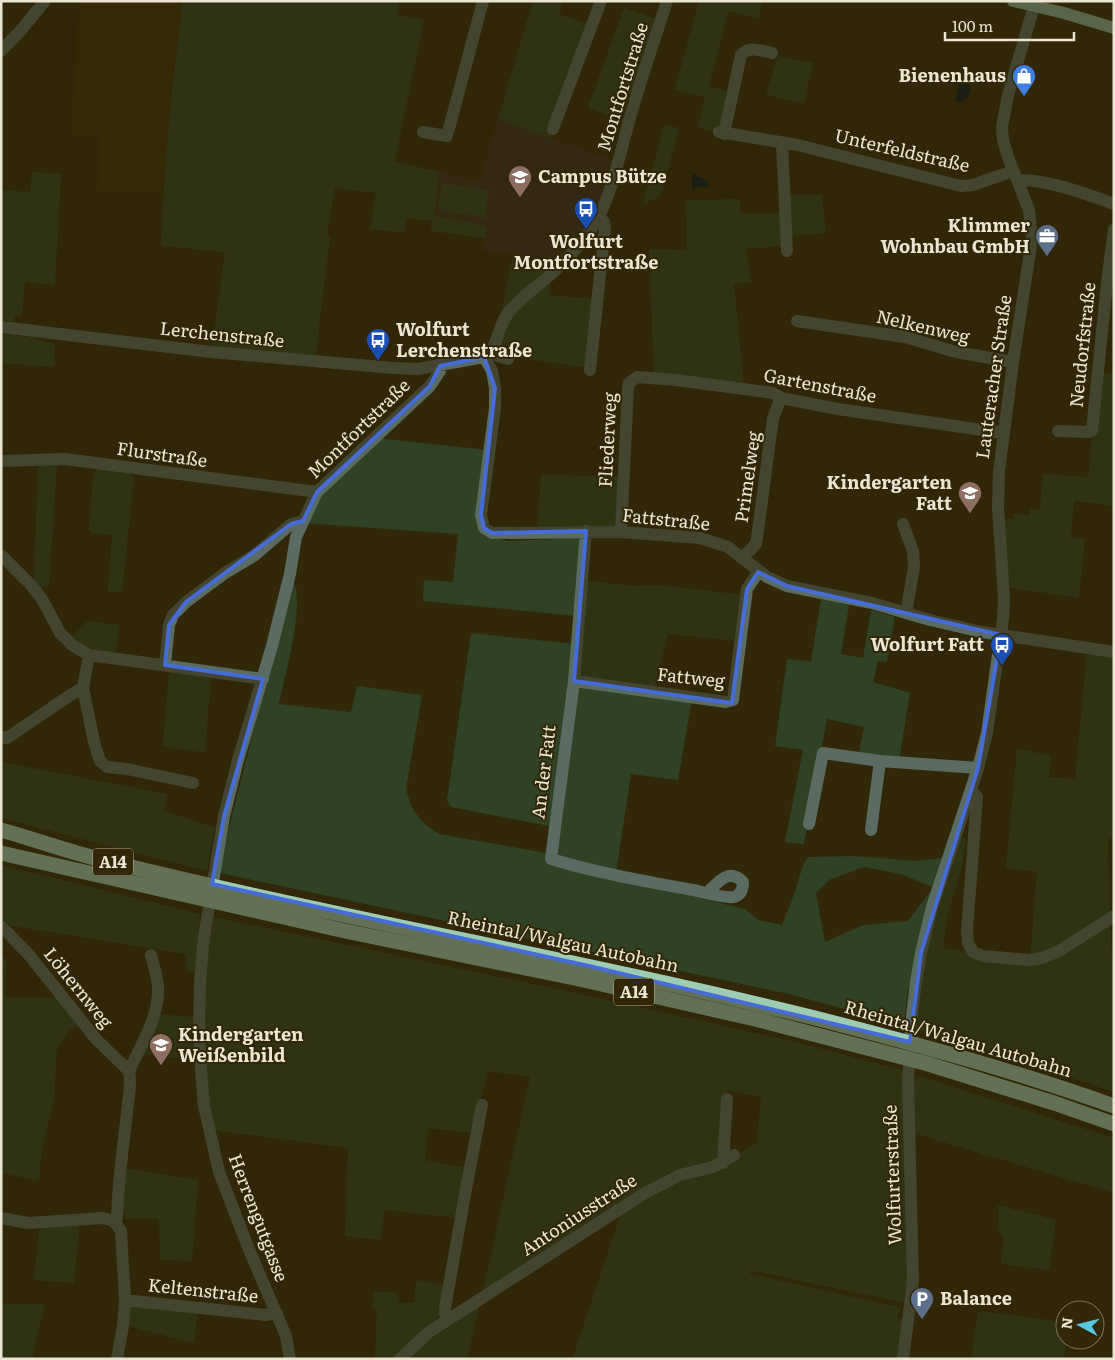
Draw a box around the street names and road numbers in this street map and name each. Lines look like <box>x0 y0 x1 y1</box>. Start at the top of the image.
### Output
street label: Montfortstraße <box>589 19 654 155</box>
street label: Unterfeldstraße <box>832 121 972 178</box>
street label: Neudorfstraße <box>1062 281 1102 409</box>
street label: Lauteracher Straße <box>968 293 1017 460</box>
street label: Nelkenweg <box>874 302 974 350</box>
street label: Lerchenstraße <box>159 314 286 353</box>
street label: Gartenstraße <box>762 360 879 409</box>
street label: Montfortstraße <box>300 372 415 484</box>
street label: Fliederweg <box>591 391 623 488</box>
street label: Primelweg <box>727 428 766 524</box>
street label: Flurstraße <box>115 434 209 473</box>
street label: Fattstraße <box>621 500 711 537</box>
street label: Fattweg <box>656 660 727 694</box>
street label: An der Fatt <box>523 723 562 820</box>
road number: A14 <box>93 849 133 876</box>
street label: Rheintal/Walgau Autobahn <box>445 903 682 978</box>
street label: Löhernweg <box>38 941 121 1034</box>
road number: A14 <box>614 979 654 1006</box>
street label: Rheintal/Walgau Autobahn <box>841 992 1076 1083</box>
street label: Wolfurterstraße <box>876 1104 907 1246</box>
street label: Herrengutgasse <box>223 1150 296 1285</box>
street label: Antoniusstraße <box>515 1166 642 1262</box>
street label: Keltenstraße <box>147 1270 260 1309</box>

